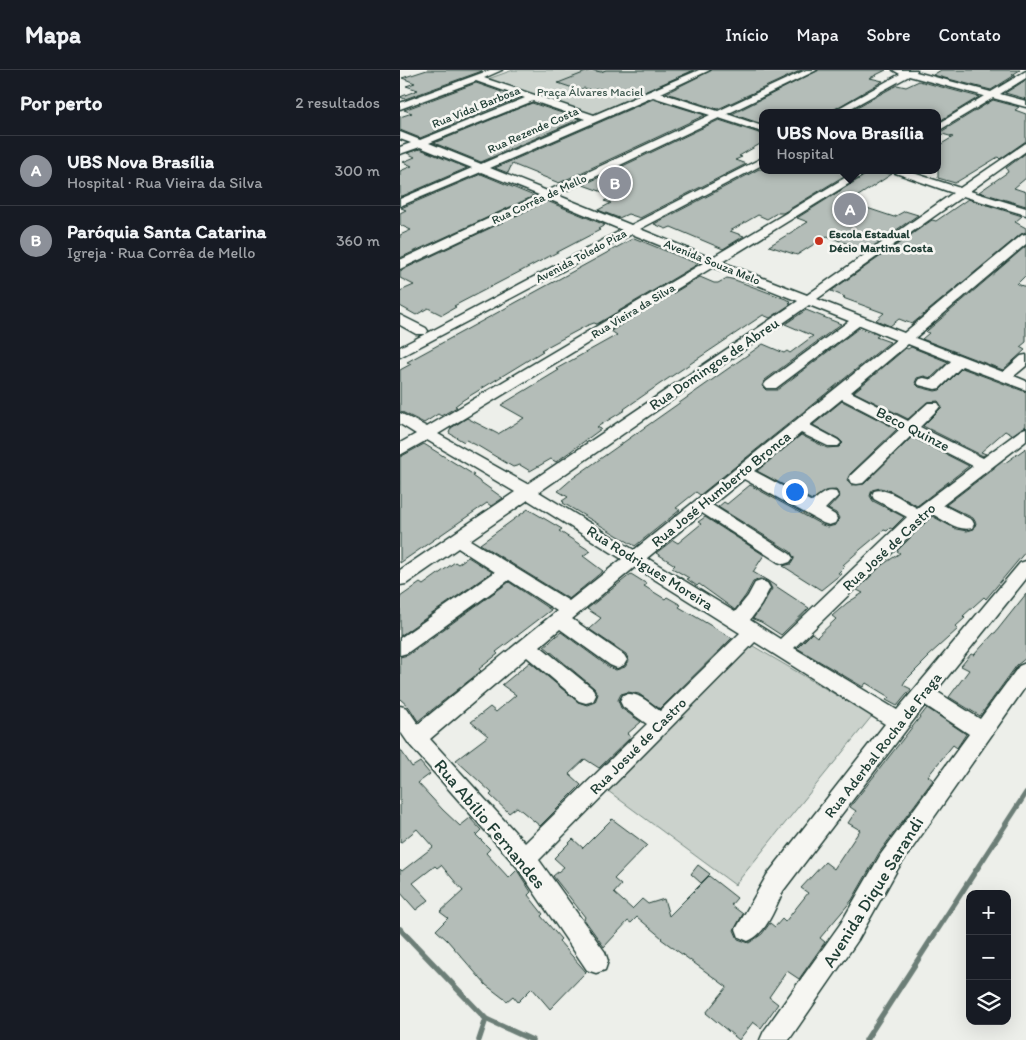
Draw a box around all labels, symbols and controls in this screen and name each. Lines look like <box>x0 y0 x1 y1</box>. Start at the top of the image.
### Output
text: Mapa <box>25 20 81 49</box>
text: Início <box>725 24 769 46</box>
text: Mapa <box>797 24 839 46</box>
text: Sobre <box>867 24 911 46</box>
text: Contato <box>939 24 1001 46</box>
street label: Rua Vidal Barbosa <box>430 83 523 131</box>
park label: Praça Álvares Maciel <box>537 85 644 99</box>
text: Por perto <box>20 90 102 115</box>
text: 2 resultados <box>295 93 380 112</box>
street label: Rua Rezende Costa <box>485 103 581 156</box>
popup <box>759 109 941 174</box>
text: UBS Nova Brasília <box>776 121 924 144</box>
text: Hospital <box>776 144 834 163</box>
text: UBS Nova Brasília <box>67 150 214 173</box>
text: A <box>31 161 41 180</box>
text: 300 m <box>335 161 380 180</box>
pin: B <box>599 164 631 202</box>
street label: Rua Corrêa de Mello <box>489 171 589 227</box>
text: Hospital · Rua Vieira da Silva <box>67 173 263 192</box>
pin: A <box>834 190 866 228</box>
text: Paróquia Santa Catarina <box>67 220 267 243</box>
street label: Avenida Toledo Piza <box>533 226 629 286</box>
place label: Escola Estadual Décio Martins Costa <box>829 227 934 255</box>
text: B <box>31 231 41 250</box>
text: 360 m <box>336 231 380 250</box>
marker: Escola Estadual Décio Martins Costa <box>813 235 825 247</box>
street label: Avenida Souza Melo <box>662 236 762 288</box>
text: Igreja · Rua Corrêa de Mello <box>67 243 255 262</box>
street label: Rua Vieira da Silva <box>588 280 678 342</box>
street label: Rua Domingos de Abreu <box>646 314 782 414</box>
street label: Beco Quinze <box>873 403 953 455</box>
street label: Rua José Humberto Bronca <box>648 427 795 551</box>
your location <box>782 479 808 505</box>
street label: Rua José de Castro <box>839 499 939 595</box>
street label: Rua Rodrigues Moreira <box>583 522 717 614</box>
street label: Rua Aderbal Rocha de Fraga <box>821 668 946 821</box>
street label: Rua Josué de Castro <box>586 694 690 798</box>
street label: Rua Abílio Fernandes <box>429 755 551 893</box>
street label: Avenida Dique Sarandi <box>818 813 928 971</box>
map controls <box>966 890 1011 1025</box>
button: + <box>966 890 1011 935</box>
button: − <box>966 935 1011 980</box>
button: layers <box>966 980 1011 1025</box>

